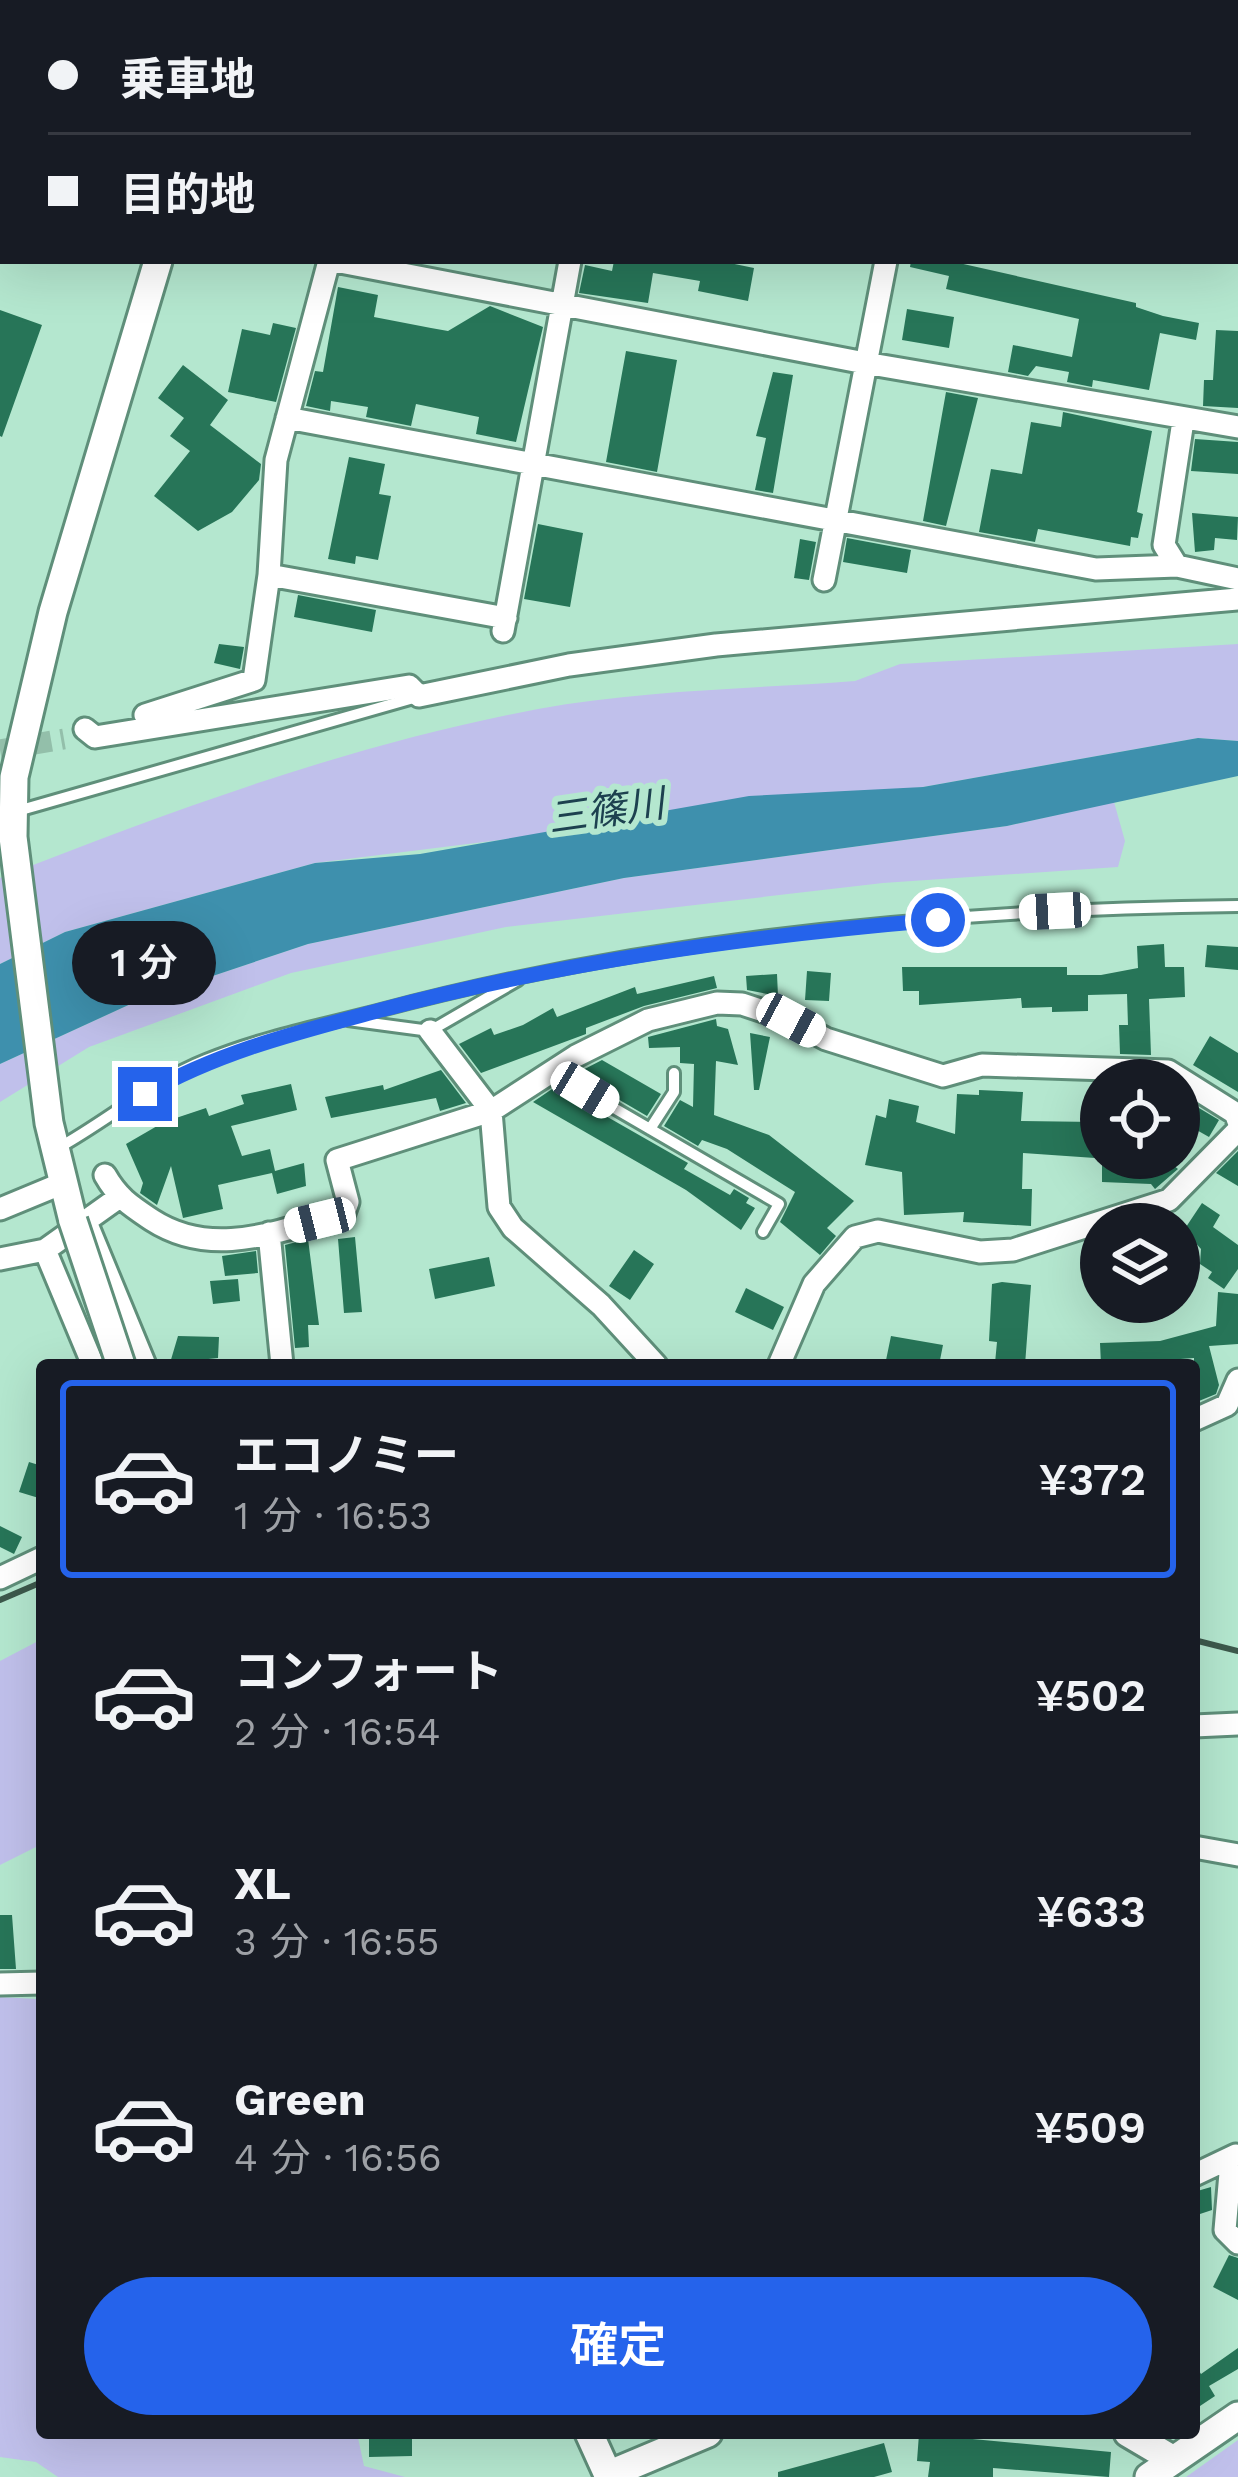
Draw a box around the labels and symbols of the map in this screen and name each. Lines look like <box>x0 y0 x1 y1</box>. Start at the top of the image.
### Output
water label: 三篠川 <box>545 780 671 841</box>
car <box>1018 891 1092 931</box>
route start <box>911 893 965 947</box>
callout: 1 分 <box>73 920 217 1004</box>
car <box>751 987 831 1053</box>
car <box>545 1056 625 1124</box>
route end <box>118 1067 172 1121</box>
car <box>281 1194 359 1246</box>

